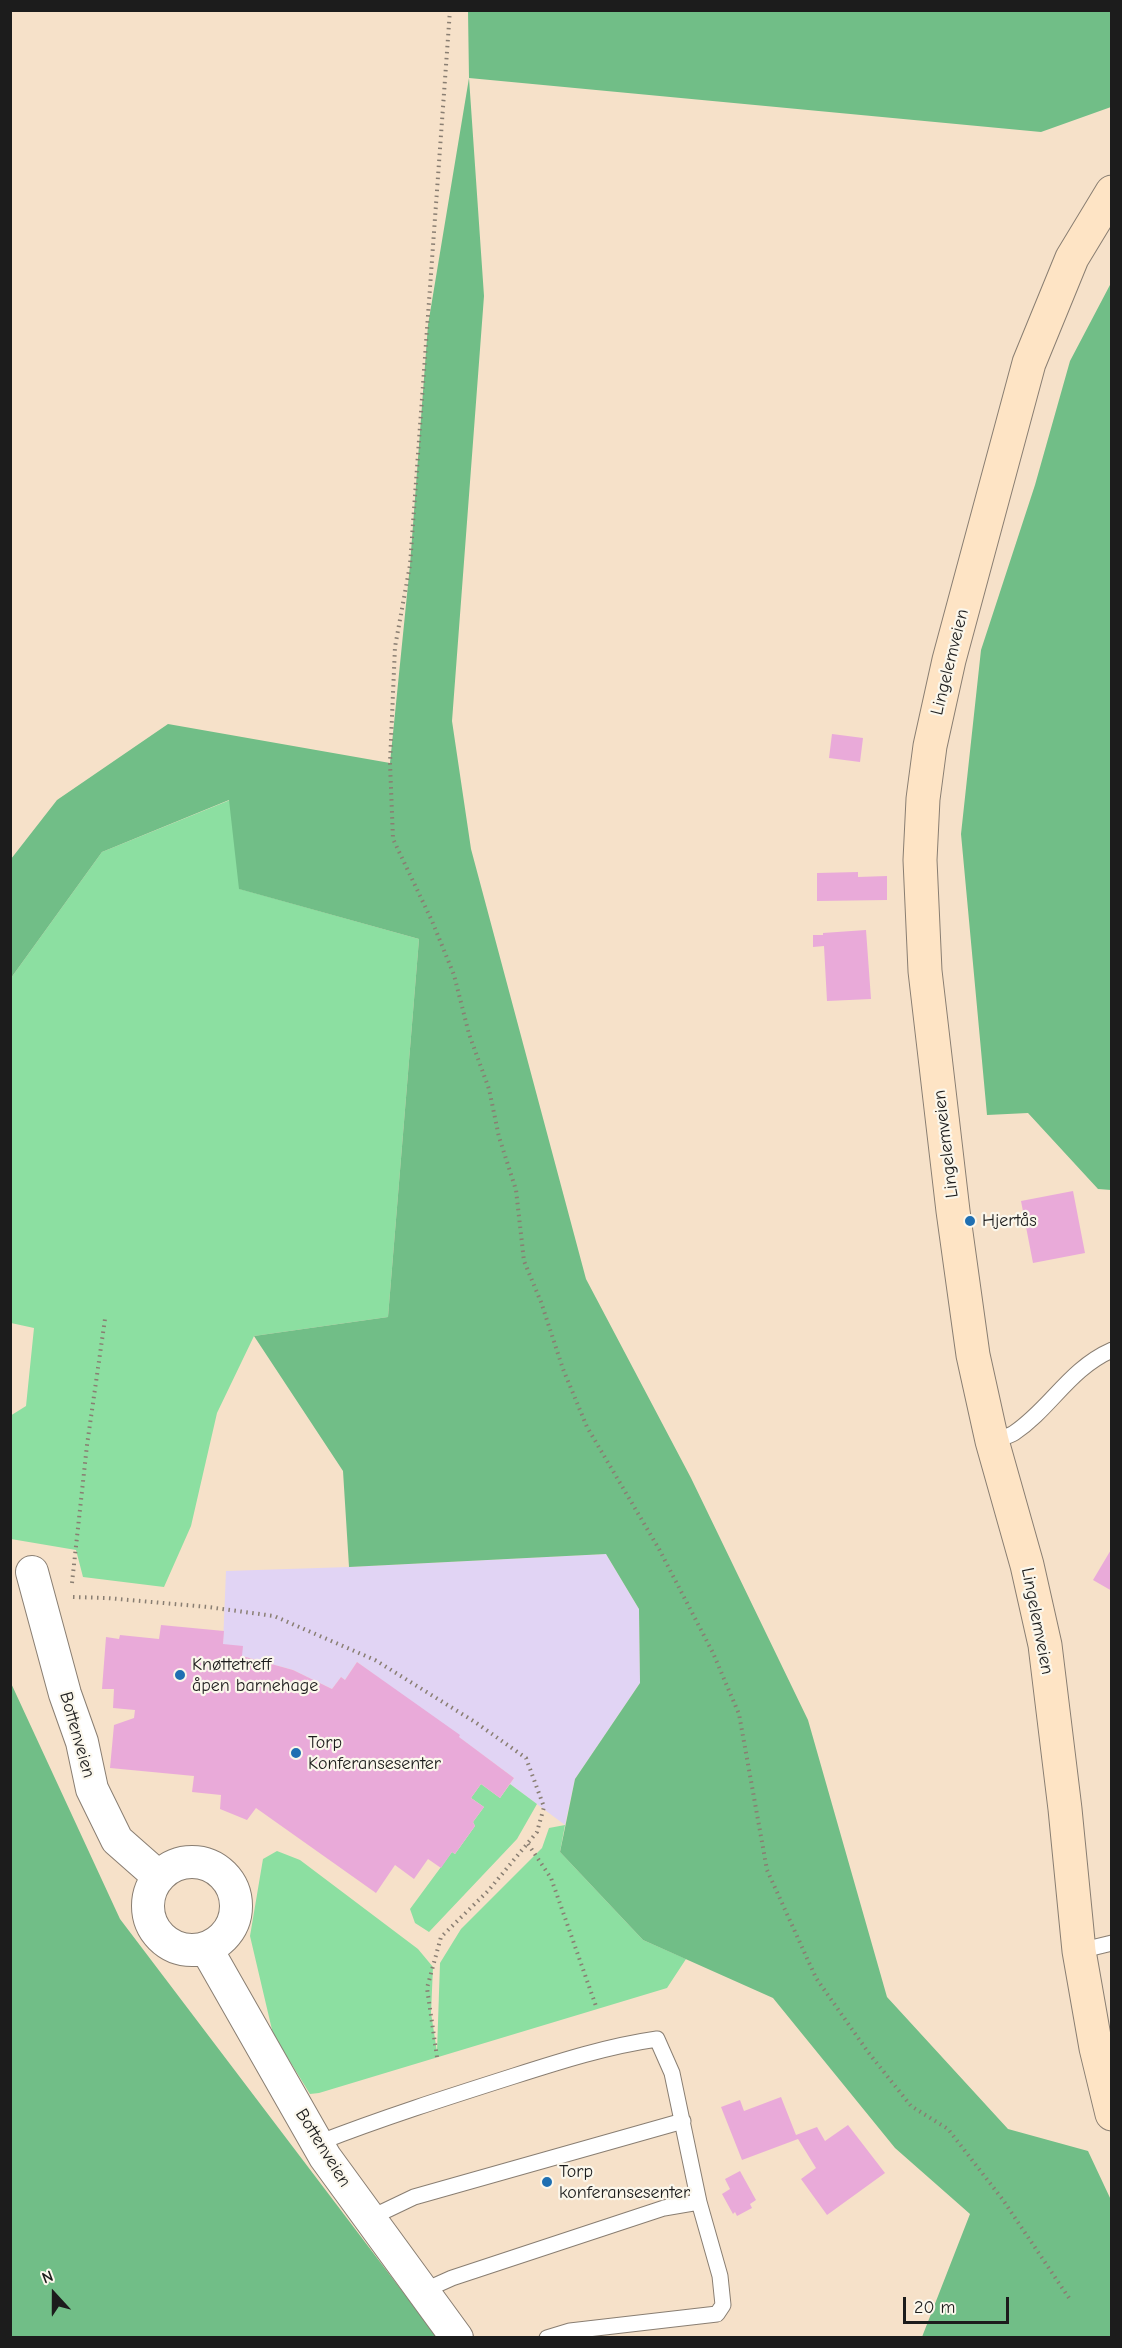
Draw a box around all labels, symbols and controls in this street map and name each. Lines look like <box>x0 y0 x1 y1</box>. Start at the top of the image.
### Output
street label: Lingelemveien <box>926 607 974 717</box>
street label: Lingelemveien <box>929 1089 963 1199</box>
place label: Hjertås <box>982 1210 1037 1232</box>
marker: Hjertås <box>963 1214 977 1228</box>
street label: Lingelemveien <box>1016 1566 1058 1676</box>
place label: Knøttetreff åpen barnehage <box>192 1654 318 1696</box>
marker: Knøttetreff åpen barnehage <box>173 1668 187 1682</box>
street label: Bottenveien <box>54 1689 100 1781</box>
place label: Torp Konferansesenter <box>308 1732 441 1774</box>
marker: Torp Konferansesenter <box>289 1746 303 1760</box>
street label: Bottenveien <box>290 2105 356 2191</box>
place label: Torp konferansesenter <box>559 2161 690 2204</box>
marker: Torp konferansesenter <box>540 2175 554 2189</box>
north arrow <box>24 2264 84 2324</box>
text: N <box>39 2267 56 2287</box>
scale bar <box>906 2285 1012 2323</box>
text: 20 m <box>914 2297 955 2318</box>

